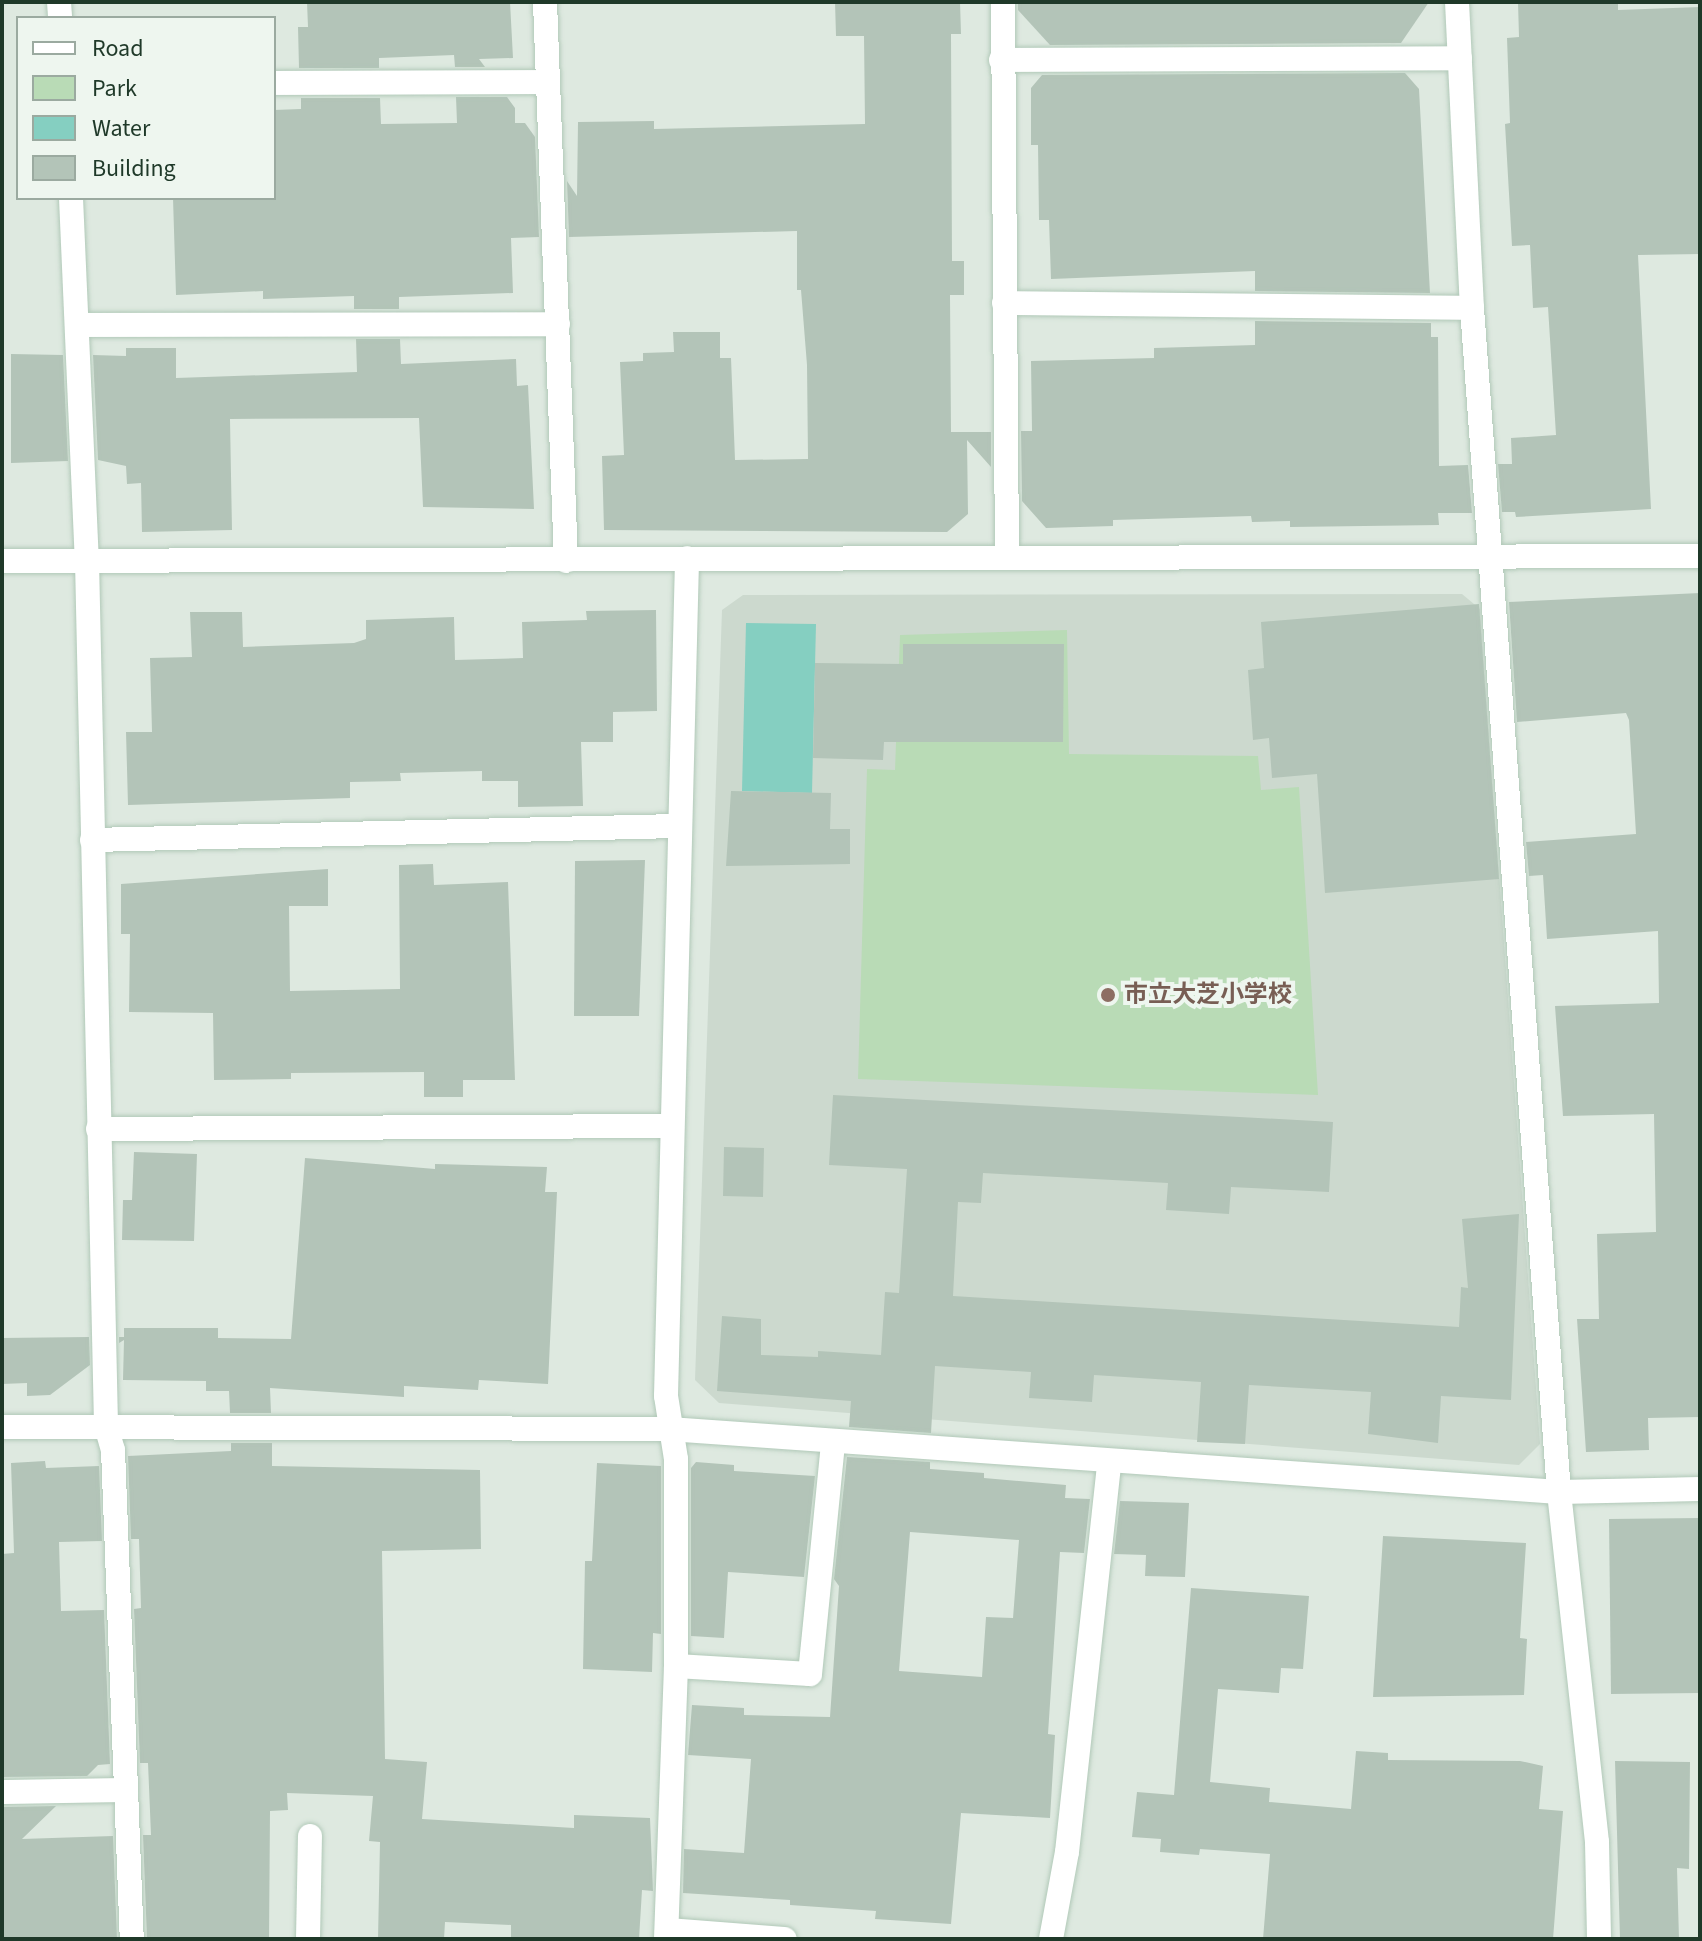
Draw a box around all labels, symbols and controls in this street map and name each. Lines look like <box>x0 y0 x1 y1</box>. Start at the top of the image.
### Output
legend <box>16 16 276 200</box>
text: Road <box>92 31 144 66</box>
text: Park <box>92 71 137 106</box>
text: Water <box>92 111 150 146</box>
text: Building <box>92 151 176 186</box>
place label: 市立大芝小学校 <box>1124 981 1292 1009</box>
marker: 市立大芝小学校 <box>1099 986 1117 1004</box>

